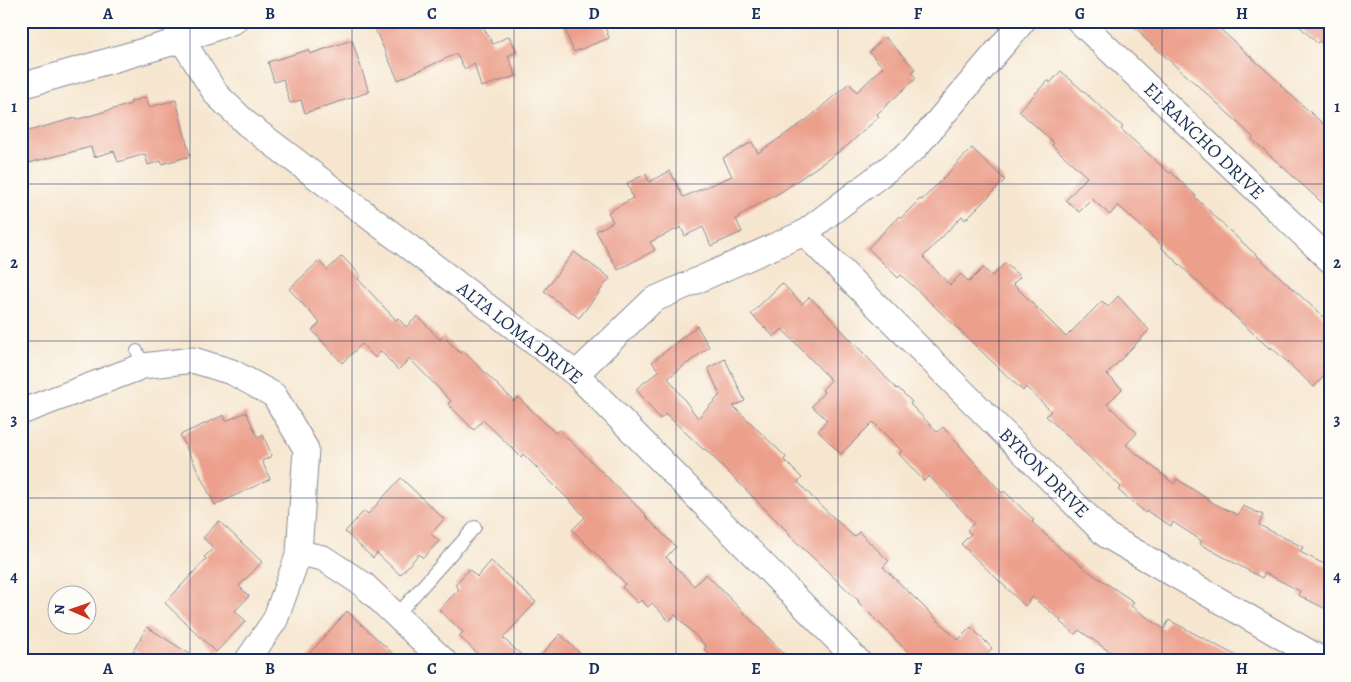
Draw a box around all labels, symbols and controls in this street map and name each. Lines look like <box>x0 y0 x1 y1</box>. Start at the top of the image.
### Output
text: A <box>102 3 114 25</box>
text: B <box>265 3 275 25</box>
text: C <box>427 3 437 25</box>
text: D <box>588 3 600 25</box>
text: E <box>751 3 761 25</box>
text: F <box>914 3 923 25</box>
text: G <box>1075 3 1085 25</box>
text: H <box>1236 3 1248 25</box>
street label: EL RANCHO DRIVE <box>1138 77 1270 205</box>
text: 1 <box>11 96 17 118</box>
text: 1 <box>1334 96 1340 118</box>
text: 2 <box>10 252 18 274</box>
text: 2 <box>1333 252 1341 274</box>
street label: ALTA LOMA DRIVE <box>451 275 588 390</box>
text: 3 <box>11 409 18 431</box>
text: 3 <box>1334 409 1341 431</box>
street label: BYRON DRIVE <box>993 422 1095 524</box>
text: 4 <box>10 566 18 588</box>
text: 4 <box>1333 566 1341 588</box>
north arrow <box>48 584 98 634</box>
text: N <box>50 604 69 615</box>
text: A <box>102 658 114 680</box>
text: B <box>265 658 275 680</box>
text: C <box>427 658 437 680</box>
text: D <box>588 658 600 680</box>
text: E <box>751 658 761 680</box>
text: F <box>914 658 923 680</box>
text: G <box>1075 658 1085 680</box>
text: H <box>1236 658 1248 680</box>

